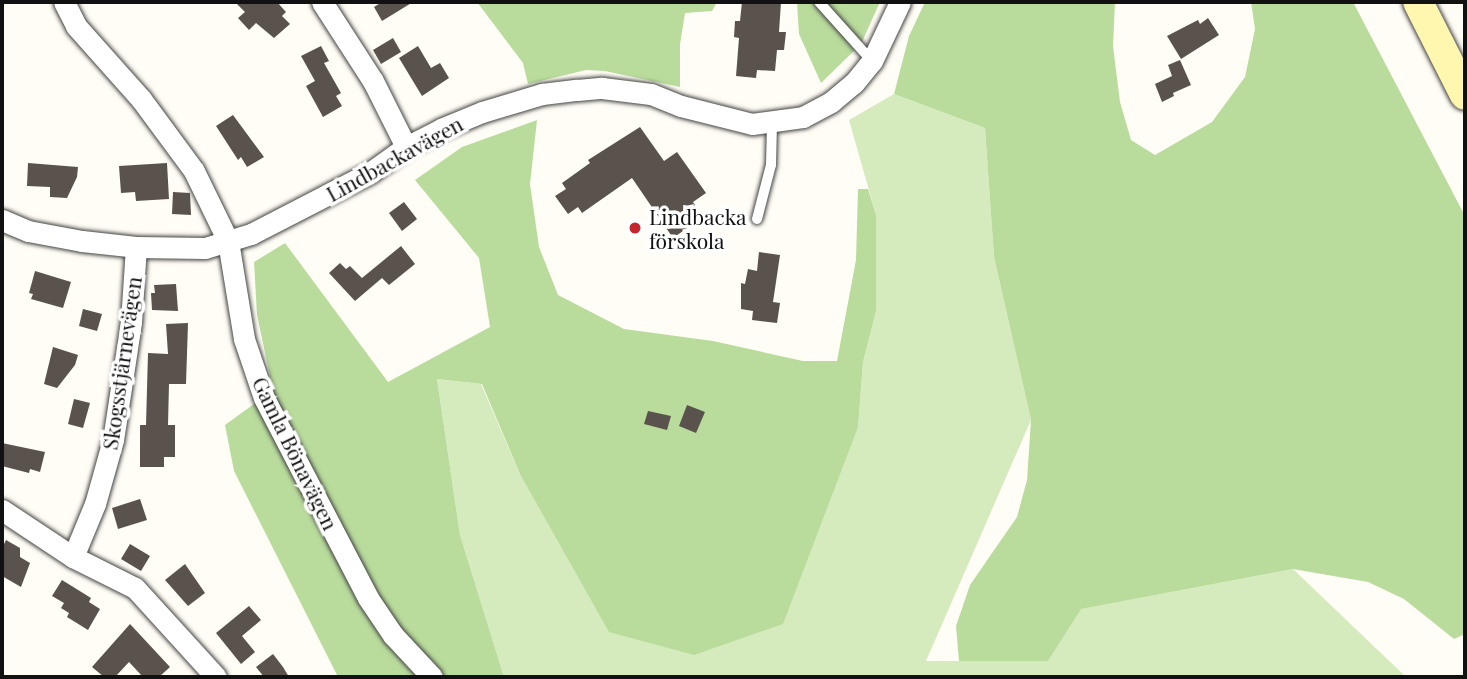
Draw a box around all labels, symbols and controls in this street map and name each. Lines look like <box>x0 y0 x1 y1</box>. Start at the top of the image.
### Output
street label: Lindbackavägen <box>321 110 467 206</box>
place label: Lindbacka förskola <box>649 203 747 253</box>
marker: Lindbacka förskola <box>627 220 643 236</box>
street label: Skogsstjärnevägen <box>96 275 146 451</box>
street label: Gamla Bönavägen <box>248 372 344 534</box>

